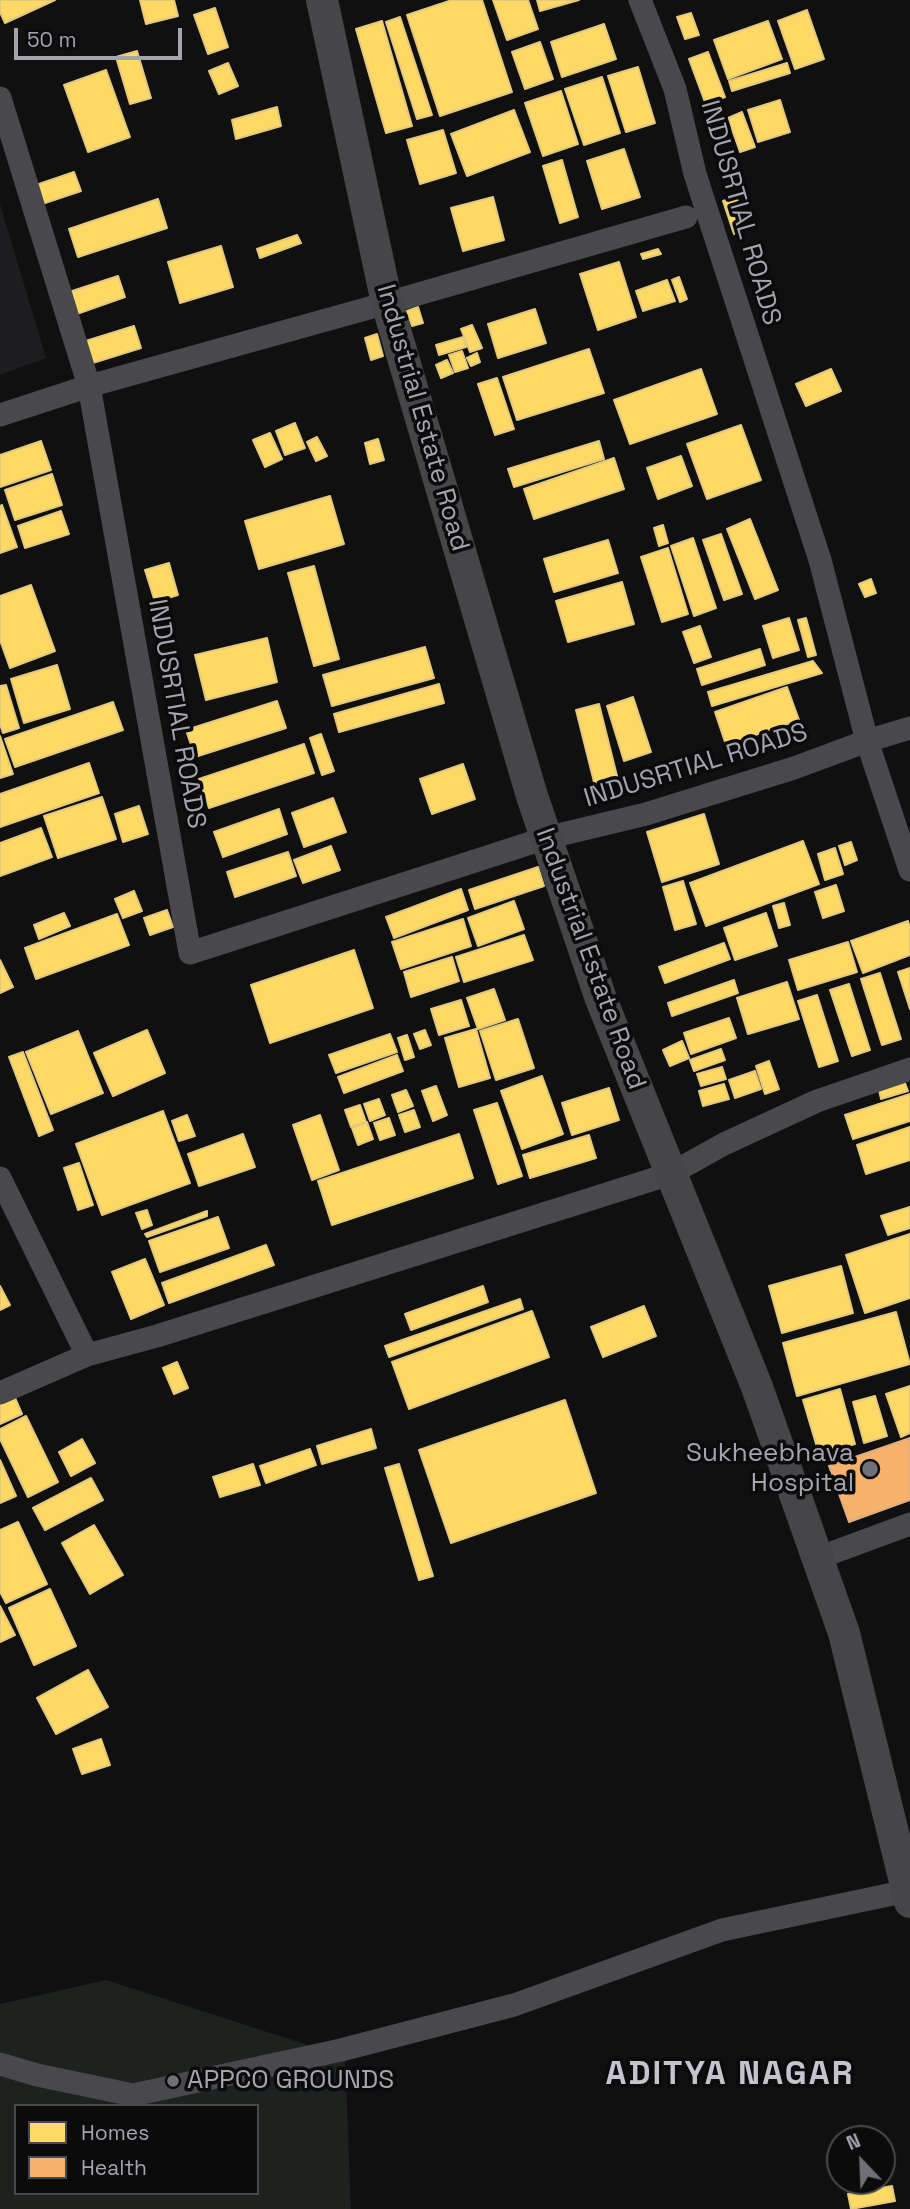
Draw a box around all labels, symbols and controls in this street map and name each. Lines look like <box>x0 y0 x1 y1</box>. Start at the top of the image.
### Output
scale bar <box>18 14 186 58</box>
text: 50 m <box>27 26 77 53</box>
street label: INDUSRTIAL ROADS <box>693 97 787 329</box>
street label: Industrial Estate Road <box>369 281 475 555</box>
street label: INDUSRTIAL ROADS <box>140 597 212 831</box>
street label: INDUSRTIAL ROADS <box>580 717 812 815</box>
street label: Industrial Estate Road <box>528 824 652 1094</box>
place label: Sukheebhava Hospital <box>686 1438 854 1500</box>
marker: Sukheebhava Hospital <box>860 1459 880 1479</box>
district label: ADITYA NAGAR <box>607 2055 853 2095</box>
place label: APPCO GROUNDS <box>187 2065 394 2097</box>
marker: APPCO GROUNDS <box>165 2073 181 2089</box>
legend <box>14 2104 259 2195</box>
text: Homes <box>81 2119 149 2146</box>
north arrow <box>826 2125 896 2195</box>
text: N <box>843 2128 864 2156</box>
text: Health <box>81 2154 147 2181</box>

